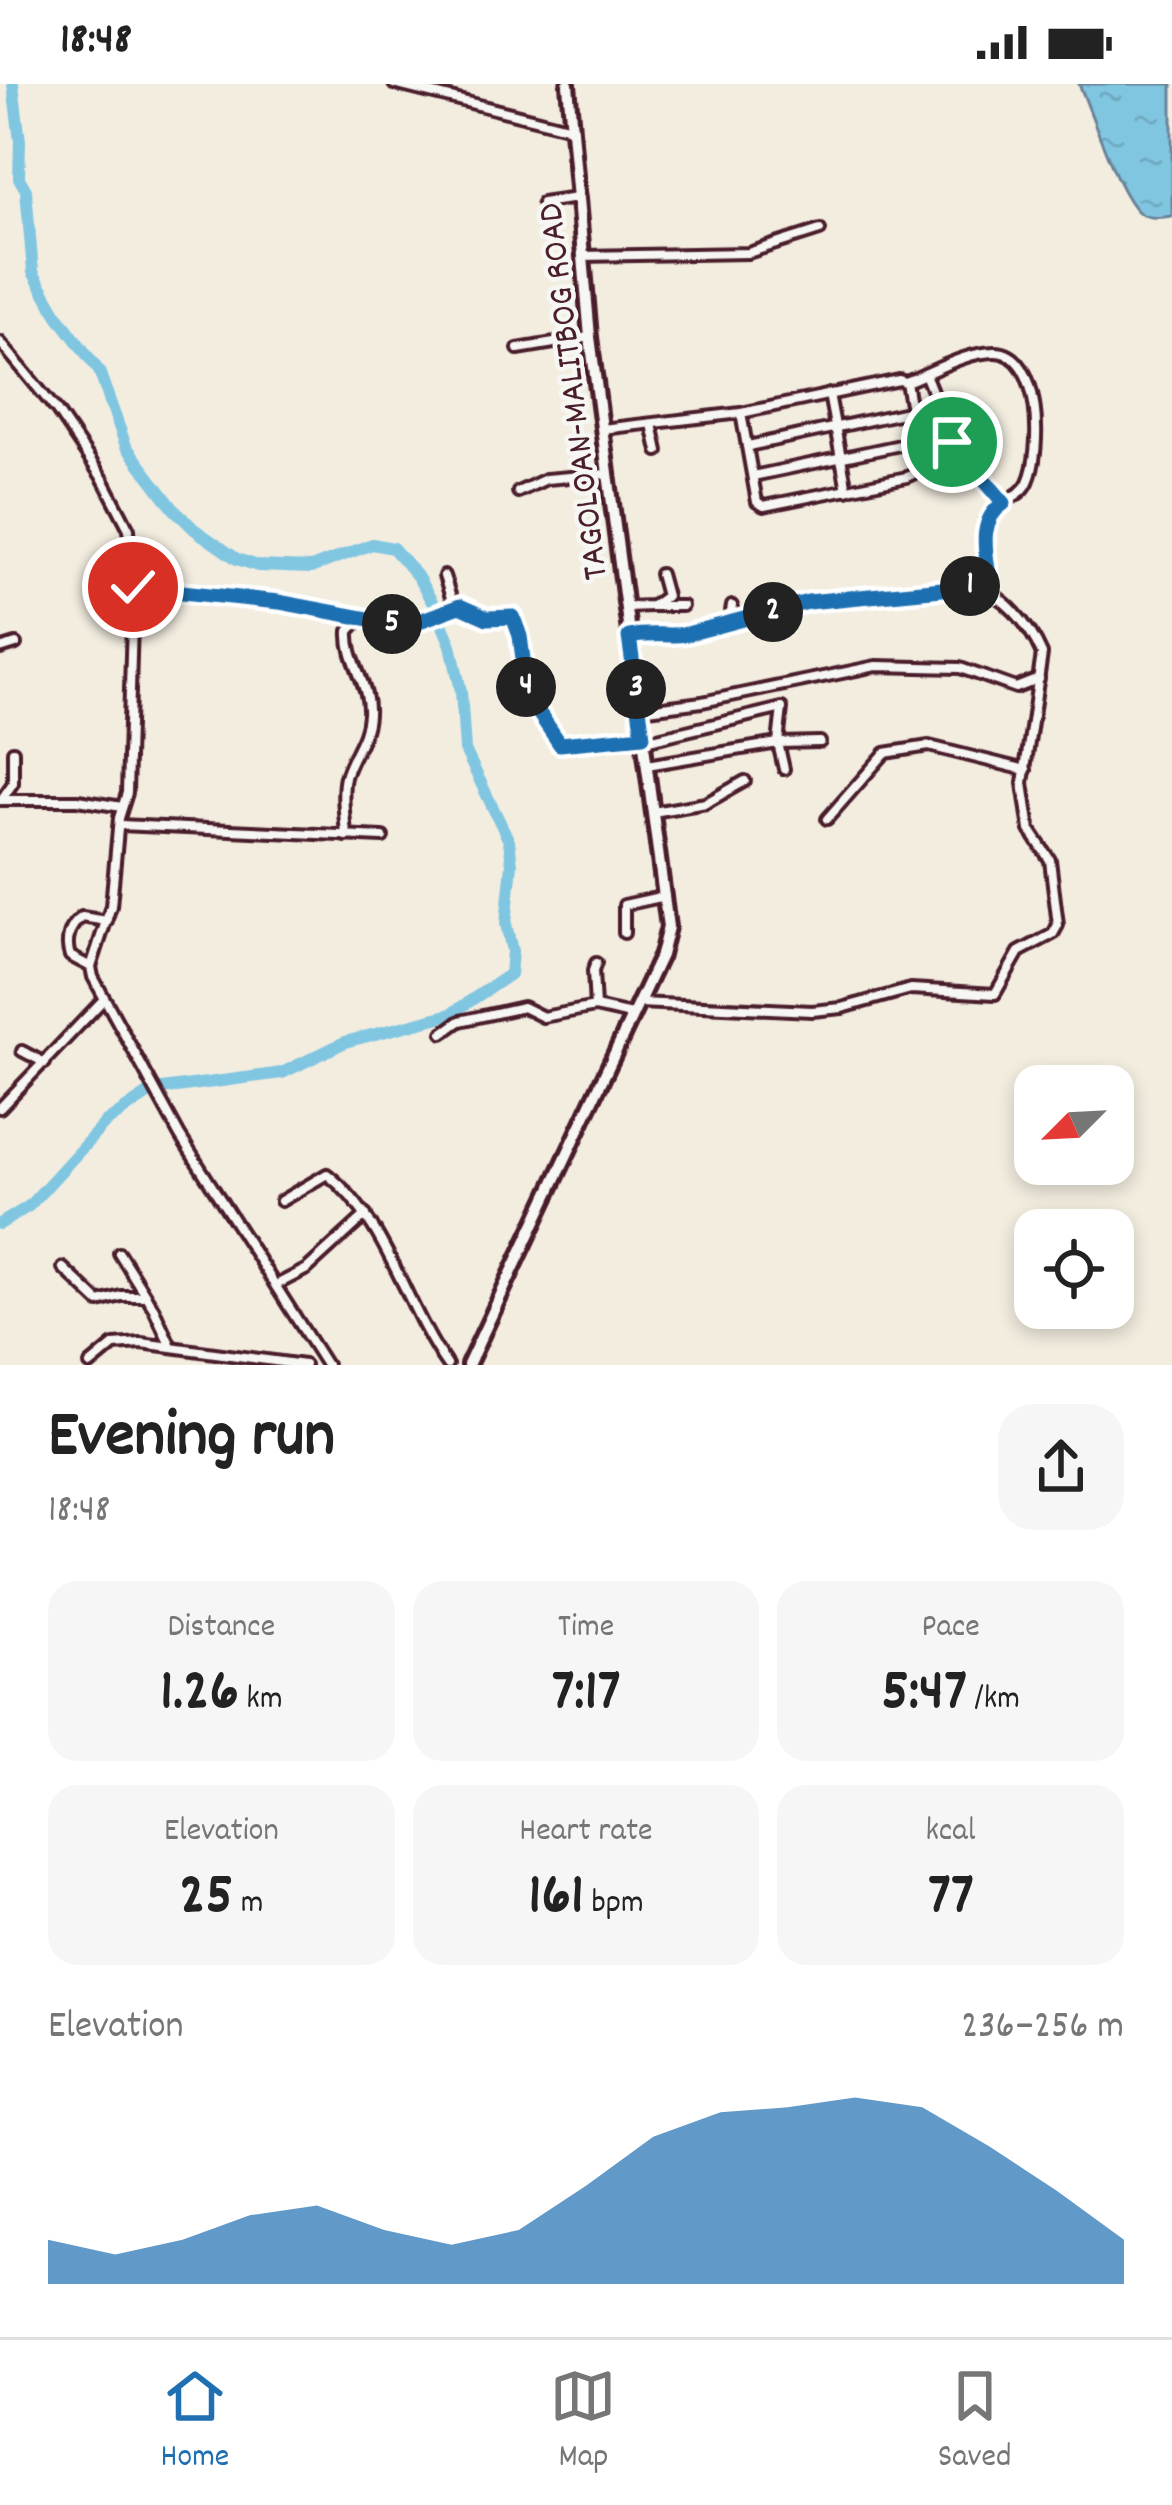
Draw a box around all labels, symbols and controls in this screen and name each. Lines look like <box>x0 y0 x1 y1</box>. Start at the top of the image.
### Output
text: 18:48 <box>60 10 132 74</box>
street label: TAGOLOAN-MALITBOG ROAD <box>527 200 625 583</box>
pin <box>901 391 1003 493</box>
icon: arrive <box>919 409 985 475</box>
pin <box>82 536 184 638</box>
icon: check <box>100 554 166 620</box>
pin: 1 <box>940 556 1000 616</box>
text: 1 <box>966 562 974 609</box>
pin: 2 <box>743 582 803 642</box>
text: 2 <box>766 588 780 635</box>
pin: 5 <box>362 594 422 654</box>
text: 5 <box>384 600 400 647</box>
pin: 4 <box>496 657 556 717</box>
pin: 3 <box>606 659 666 719</box>
text: 4 <box>519 663 533 710</box>
text: 3 <box>629 665 643 712</box>
north arrow <box>1014 1065 1134 1185</box>
map controls <box>1014 1065 1134 1329</box>
button: locate <box>1014 1209 1134 1329</box>
text: Evening run <box>48 1393 335 1487</box>
button: share <box>998 1404 1124 1530</box>
text: 18:48 <box>48 1485 110 1540</box>
text: Distance <box>168 1605 275 1652</box>
text: Time <box>558 1605 614 1652</box>
text: Pace <box>922 1605 980 1652</box>
text: 1.26 <box>160 1652 239 1738</box>
text: 7:17 <box>551 1652 621 1738</box>
text: 5:47 <box>881 1652 967 1738</box>
text: km <box>239 1677 283 1724</box>
text: /km <box>967 1677 1020 1724</box>
text: Elevation <box>164 1809 279 1856</box>
text: Heart rate <box>519 1809 653 1856</box>
text: kcal <box>926 1809 976 1856</box>
text: 25 <box>179 1856 233 1942</box>
text: 161 <box>528 1856 584 1942</box>
text: 77 <box>928 1856 974 1942</box>
text: m <box>233 1881 263 1928</box>
text: bpm <box>584 1881 644 1928</box>
text: Elevation <box>48 2001 184 2056</box>
text: 236–256 m <box>961 2001 1124 2056</box>
tab: Home <box>161 2363 229 2482</box>
tab: Map <box>550 2363 616 2482</box>
tab: Saved <box>938 2363 1011 2482</box>

